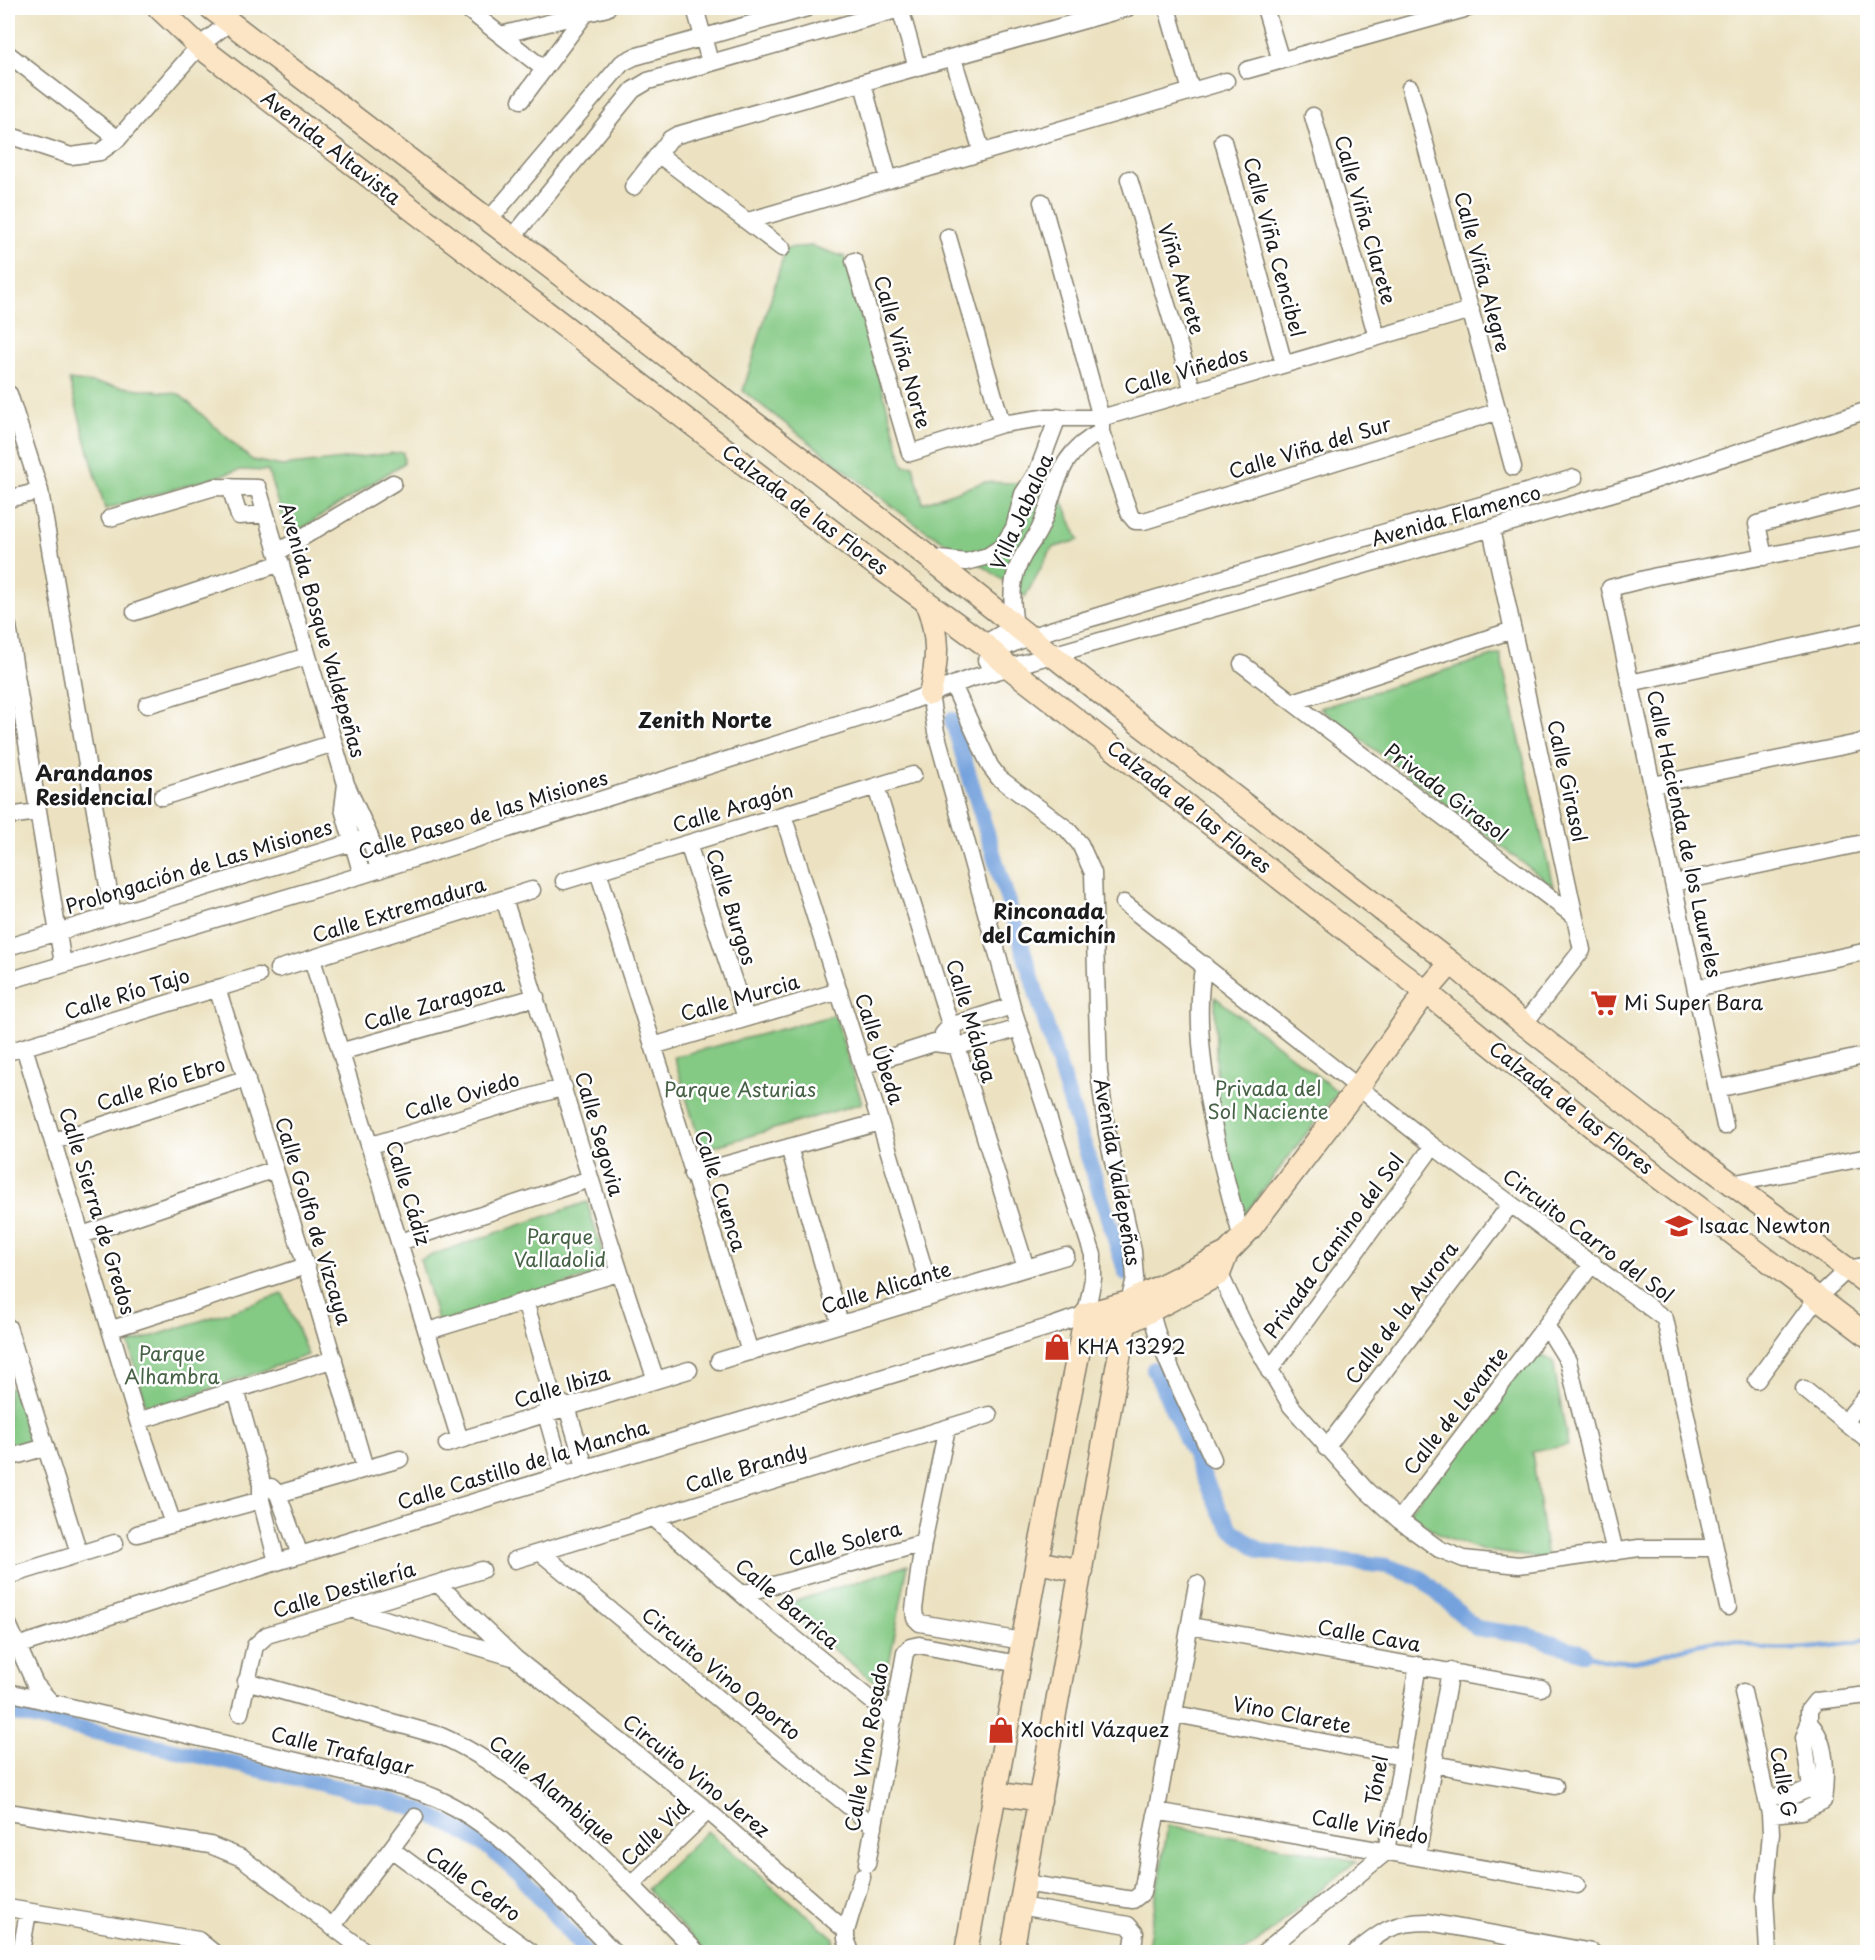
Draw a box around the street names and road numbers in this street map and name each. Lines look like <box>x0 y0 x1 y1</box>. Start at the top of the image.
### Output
street label: Avenida Altavista <box>255 83 409 212</box>
street label: Calle Viña Clarete <box>1327 131 1405 308</box>
street label: Calle Viña Cencibel <box>1237 153 1313 340</box>
street label: Calle Viña Alegre <box>1447 188 1519 355</box>
street label: Viña Aurete <box>1151 219 1213 338</box>
street label: Calle Viña Norte <box>867 272 939 432</box>
street label: Calle Viñedos <box>1120 338 1251 402</box>
street label: Calle Viña del Sur <box>1225 408 1395 486</box>
street label: Calzada de las Flores <box>716 436 895 582</box>
street label: Villa Jabaloa <box>982 448 1060 575</box>
street label: Avenida Flamenco <box>1367 476 1544 554</box>
street label: Avenida Bosque Valdepeñas <box>272 499 374 761</box>
street label: Calle Hacienda de los Laureles <box>1640 687 1730 980</box>
street label: Calle Girasol <box>1540 717 1596 845</box>
street label: Calzada de las Flores <box>1101 732 1278 880</box>
street label: Privada Girasol <box>1378 736 1515 849</box>
street label: Calle Paseo de las Misiones <box>354 762 611 866</box>
street label: Calle Aragón <box>669 774 797 840</box>
street label: Prolongación de Las Misiones <box>62 811 336 921</box>
street label: Calle Burgos <box>699 845 765 969</box>
street label: Calle Extremadura <box>308 868 490 950</box>
street label: Calle Málaga <box>939 955 1005 1087</box>
street label: Calle Río Tajo <box>60 960 193 1026</box>
street label: Calle Murcia <box>677 966 803 1028</box>
street label: Calle Zaragoza <box>360 968 508 1037</box>
street label: Calle Úbeda <box>848 989 912 1109</box>
street label: Calzada de las Flores <box>1483 1033 1660 1181</box>
street label: Calle Río Ebro <box>92 1048 229 1118</box>
street label: Calle Oviedo <box>401 1063 523 1127</box>
street label: Calle Segovia <box>568 1068 632 1200</box>
street label: Avenida Valdepeñas <box>1087 1076 1149 1268</box>
street label: Calle Sierra de Gredos <box>52 1103 144 1318</box>
street label: Calle Golfo de Vizcaya <box>268 1113 360 1329</box>
street label: Calle Cuenca <box>687 1126 755 1256</box>
street label: Calle Cádiz <box>379 1137 439 1249</box>
street label: Privada Camino del Sol <box>1256 1147 1411 1344</box>
street label: Circuito Carro del Sol <box>1497 1161 1680 1310</box>
street label: Calle de la Aurora <box>1337 1234 1465 1390</box>
street label: Calle Alicante <box>817 1253 955 1321</box>
street label: Calle de Levante <box>1396 1340 1515 1481</box>
street label: Calle Ibiza <box>510 1357 614 1415</box>
street label: Calle Castillo de la Mancha <box>393 1411 653 1517</box>
street label: Calle Brandy <box>681 1434 810 1500</box>
street label: Calle Solera <box>785 1512 905 1573</box>
street label: Calle Barrica <box>729 1551 847 1656</box>
street label: Calle Destilería <box>269 1553 419 1625</box>
street label: Circuito Vino Oporto <box>635 1599 808 1747</box>
street label: Calle Cava <box>1315 1611 1423 1659</box>
street label: Calle Vino Rosado <box>836 1660 896 1834</box>
street label: Vino Clarete <box>1230 1688 1354 1740</box>
street label: Circuito Vino Jerez <box>617 1706 777 1844</box>
street label: Calle Trafalgar <box>268 1718 417 1782</box>
street label: Calle Alambique <box>483 1727 622 1851</box>
street label: Calle G <box>1763 1744 1805 1819</box>
street label: Tónel <box>1357 1753 1395 1807</box>
street label: Calle Vid <box>613 1792 695 1873</box>
street label: Calle Viñedo <box>1309 1801 1431 1851</box>
street label: Calle Cedro <box>420 1838 528 1928</box>

